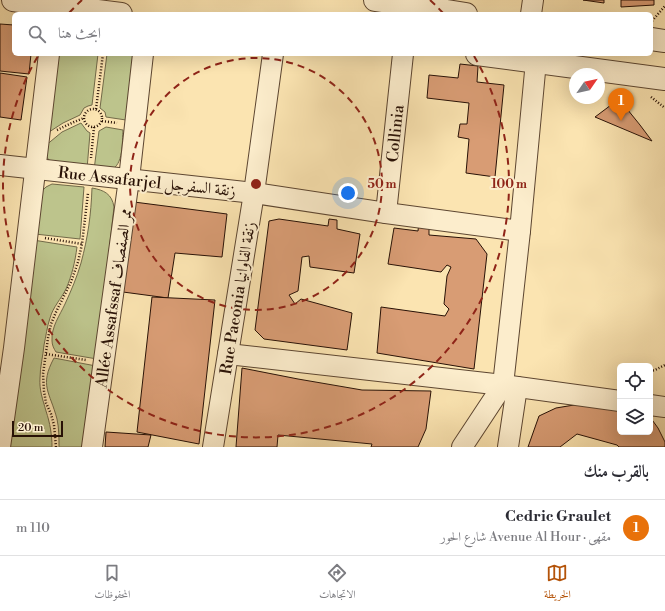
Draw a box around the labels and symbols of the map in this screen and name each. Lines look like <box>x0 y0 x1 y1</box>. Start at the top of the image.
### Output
north arrow <box>569 68 605 104</box>
pin: 1 <box>608 88 634 121</box>
street label: Collinia <box>382 103 409 163</box>
street label: Rue Assafarjel زنقة السفرجل <box>57 163 237 202</box>
centre of rings <box>249 177 263 191</box>
text: 50 m <box>367 177 397 192</box>
text: 100 m <box>491 177 527 192</box>
your location <box>338 183 358 203</box>
street label: Allée Assafssaf ممر الصفصاف <box>91 207 136 390</box>
street label: Rue Paeonia زنقة الفاوانيا <box>216 220 260 376</box>
scale bar <box>12 419 63 438</box>

